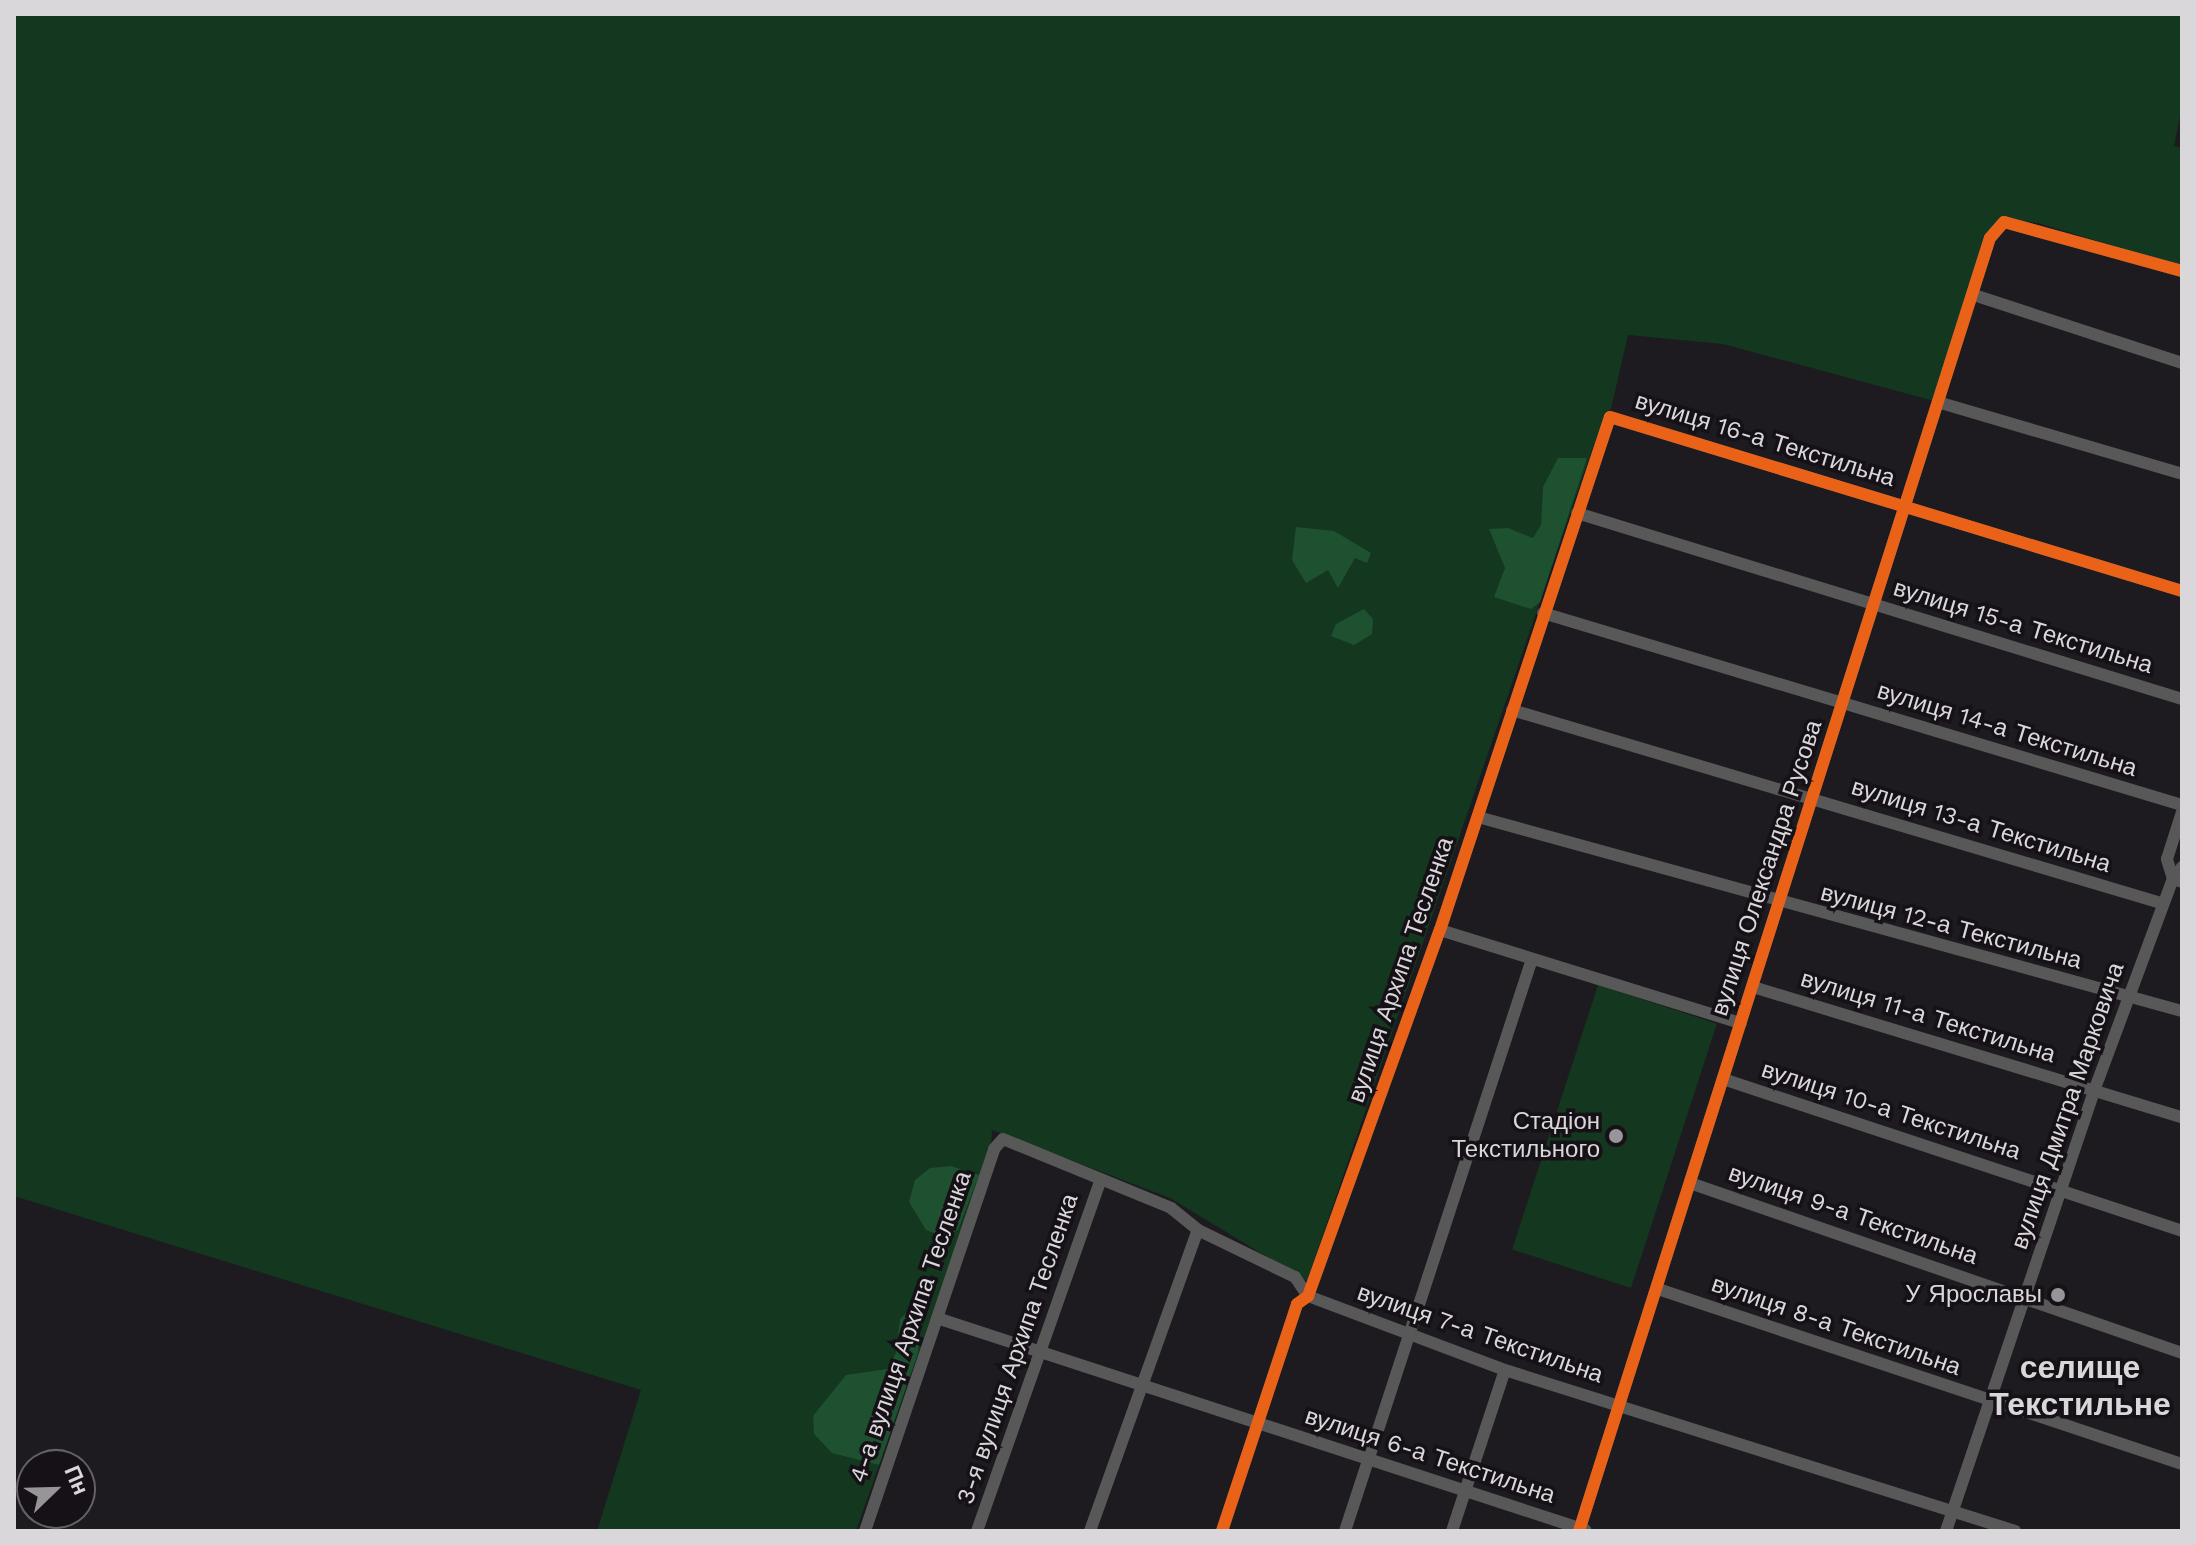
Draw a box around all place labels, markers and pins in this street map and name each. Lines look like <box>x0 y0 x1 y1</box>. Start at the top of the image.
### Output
place label: Стадіон Текстильного <box>1451 1108 1600 1164</box>
marker: Стадіон Текстильного <box>1607 1127 1625 1145</box>
place label: У Ярославы <box>1905 1281 2042 1309</box>
marker: У Ярославы <box>2049 1286 2067 1304</box>

